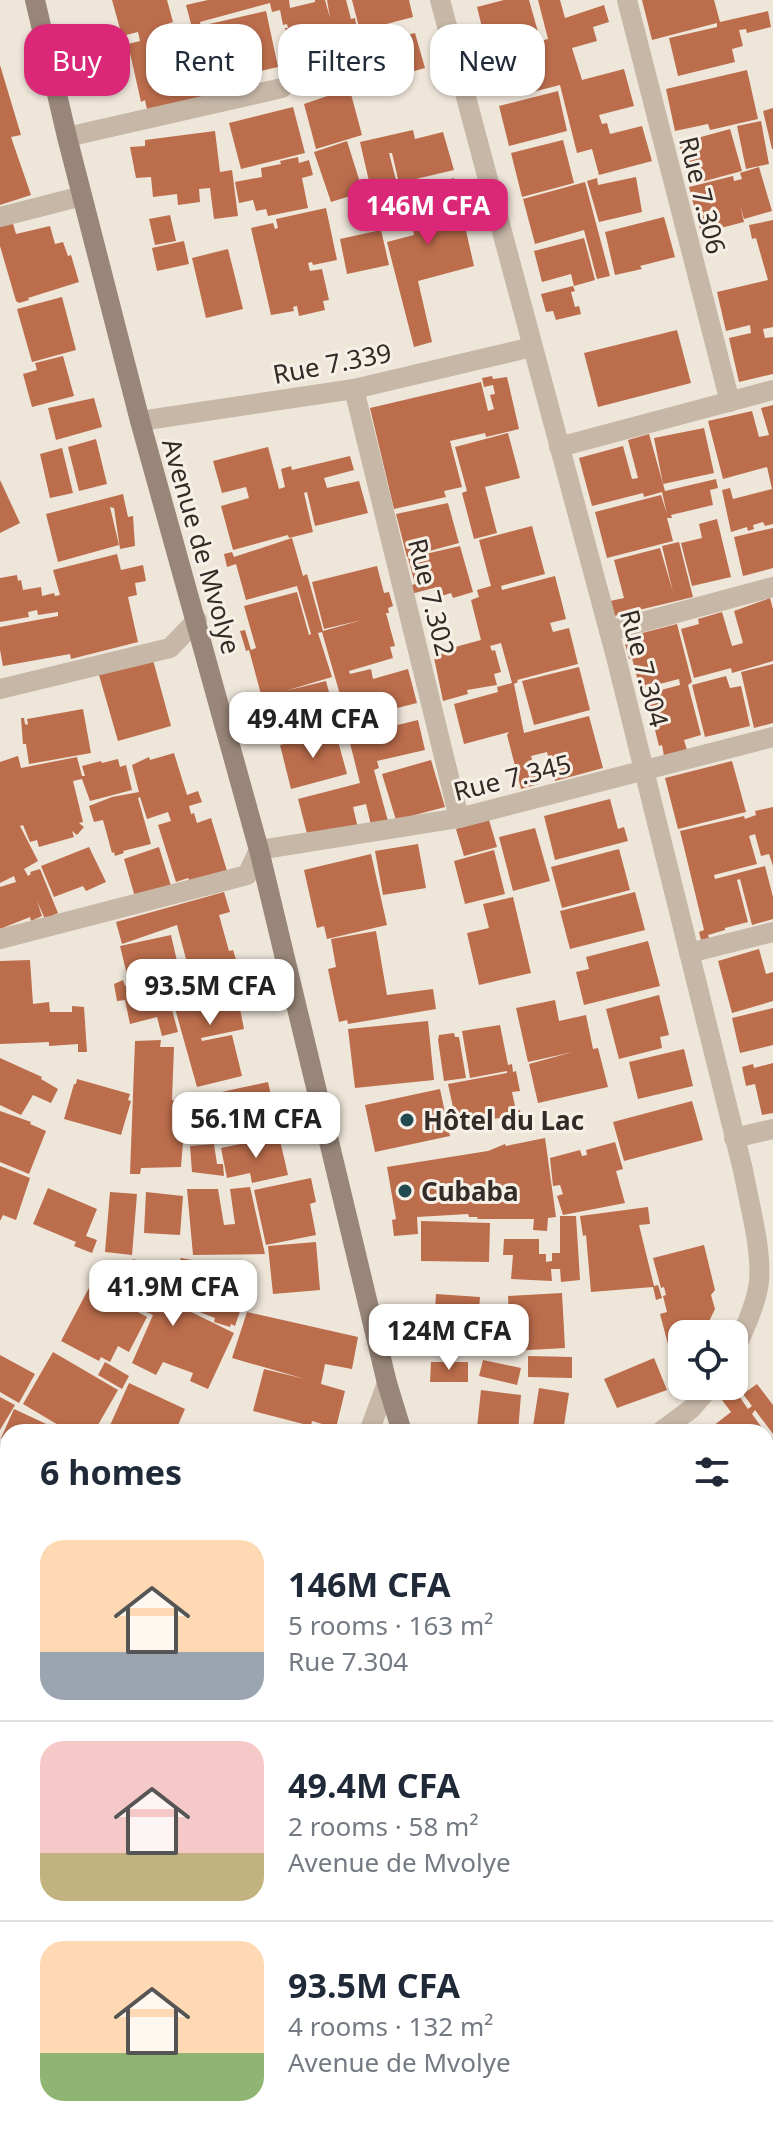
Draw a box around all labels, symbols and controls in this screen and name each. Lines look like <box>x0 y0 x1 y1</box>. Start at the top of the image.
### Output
chip: Buy <box>24 24 130 96</box>
chip: Rent <box>146 24 262 96</box>
chip: Filters <box>278 24 414 96</box>
chip: New <box>430 24 545 96</box>
street label: Rue 7.306 <box>671 132 735 258</box>
pin: 146M CFA <box>345 179 511 247</box>
text: 146M CFA <box>366 187 490 223</box>
street label: Rue 7.339 <box>270 334 394 392</box>
street label: Avenue de Mvolye <box>154 434 250 658</box>
street label: Rue 7.302 <box>400 534 464 660</box>
street label: Rue 7.304 <box>612 605 678 731</box>
pin: 49.4M CFA <box>221 692 405 760</box>
text: 49.4M CFA <box>247 700 379 736</box>
street label: Rue 7.345 <box>449 745 575 809</box>
pin: 93.5M CFA <box>118 959 302 1027</box>
text: 93.5M CFA <box>144 967 276 1003</box>
pin: 56.1M CFA <box>164 1092 348 1160</box>
text: 56.1M CFA <box>190 1100 322 1136</box>
place label: Hôtel du Lac <box>423 1102 584 1138</box>
marker: Hôtel du Lac <box>398 1111 416 1129</box>
place label: Cubaba <box>421 1173 519 1209</box>
marker: Cubaba <box>396 1182 414 1200</box>
pin: 41.9M CFA <box>81 1260 265 1328</box>
text: 41.9M CFA <box>107 1268 239 1304</box>
pin: 124M CFA <box>366 1304 532 1372</box>
text: 124M CFA <box>387 1312 511 1348</box>
map controls <box>668 1320 748 1400</box>
button: locate <box>668 1320 748 1400</box>
text: 6 homes <box>40 1449 182 1495</box>
icon: filters <box>690 1450 734 1494</box>
text: 146M CFA <box>288 1561 451 1607</box>
icon: home <box>104 1572 200 1668</box>
text: 5 rooms · 163 m² <box>288 1607 493 1643</box>
text: Rue 7.304 <box>288 1643 408 1679</box>
text: 49.4M CFA <box>288 1762 460 1808</box>
icon: home <box>104 1773 200 1869</box>
text: 2 rooms · 58 m² <box>288 1808 478 1844</box>
text: Avenue de Mvolye <box>288 1844 511 1880</box>
text: 93.5M CFA <box>288 1962 460 2008</box>
icon: home <box>104 1973 200 2069</box>
text: 4 rooms · 132 m² <box>288 2008 493 2044</box>
text: Avenue de Mvolye <box>288 2044 511 2080</box>

